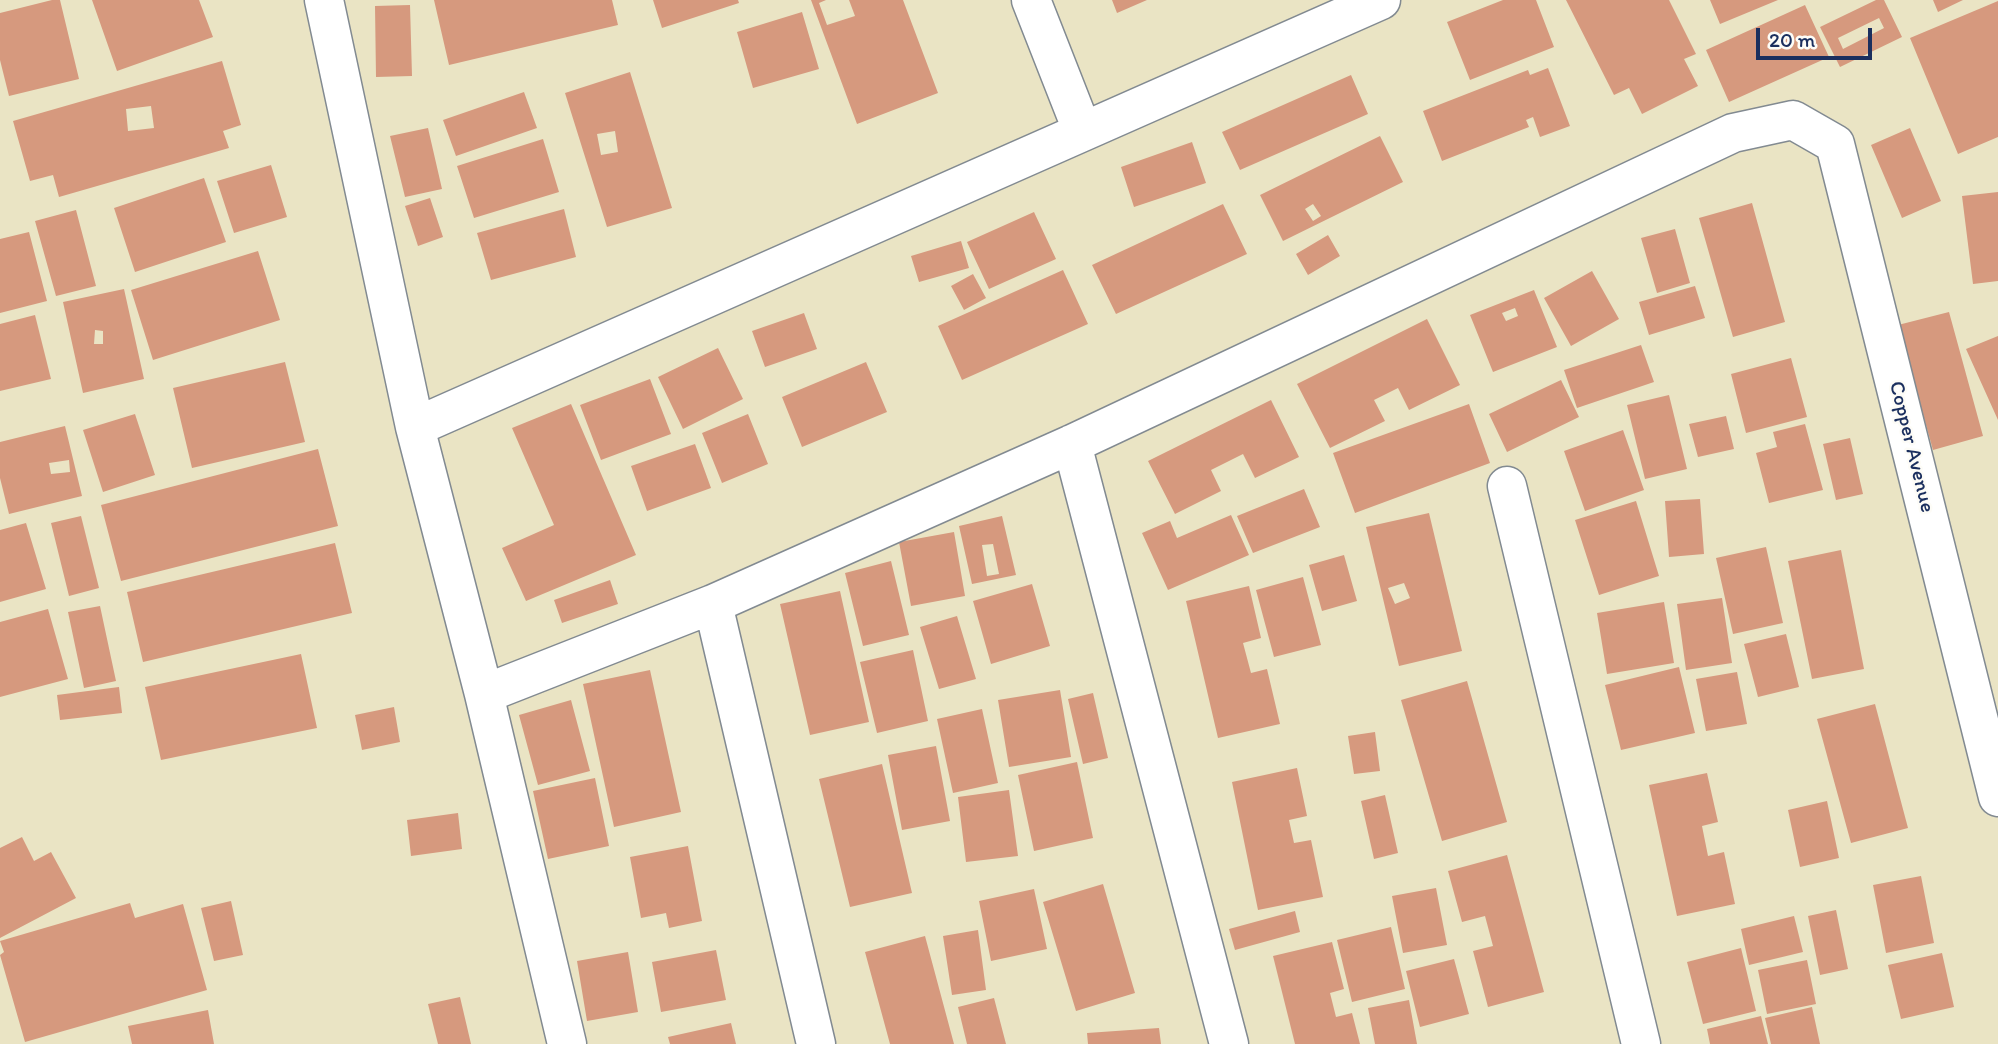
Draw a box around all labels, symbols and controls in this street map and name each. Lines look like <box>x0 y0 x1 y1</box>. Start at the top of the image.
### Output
scale bar <box>1760 14 1876 58</box>
text: 20 m <box>1769 27 1815 52</box>
street label: Copper Avenue <box>1883 379 1939 515</box>

